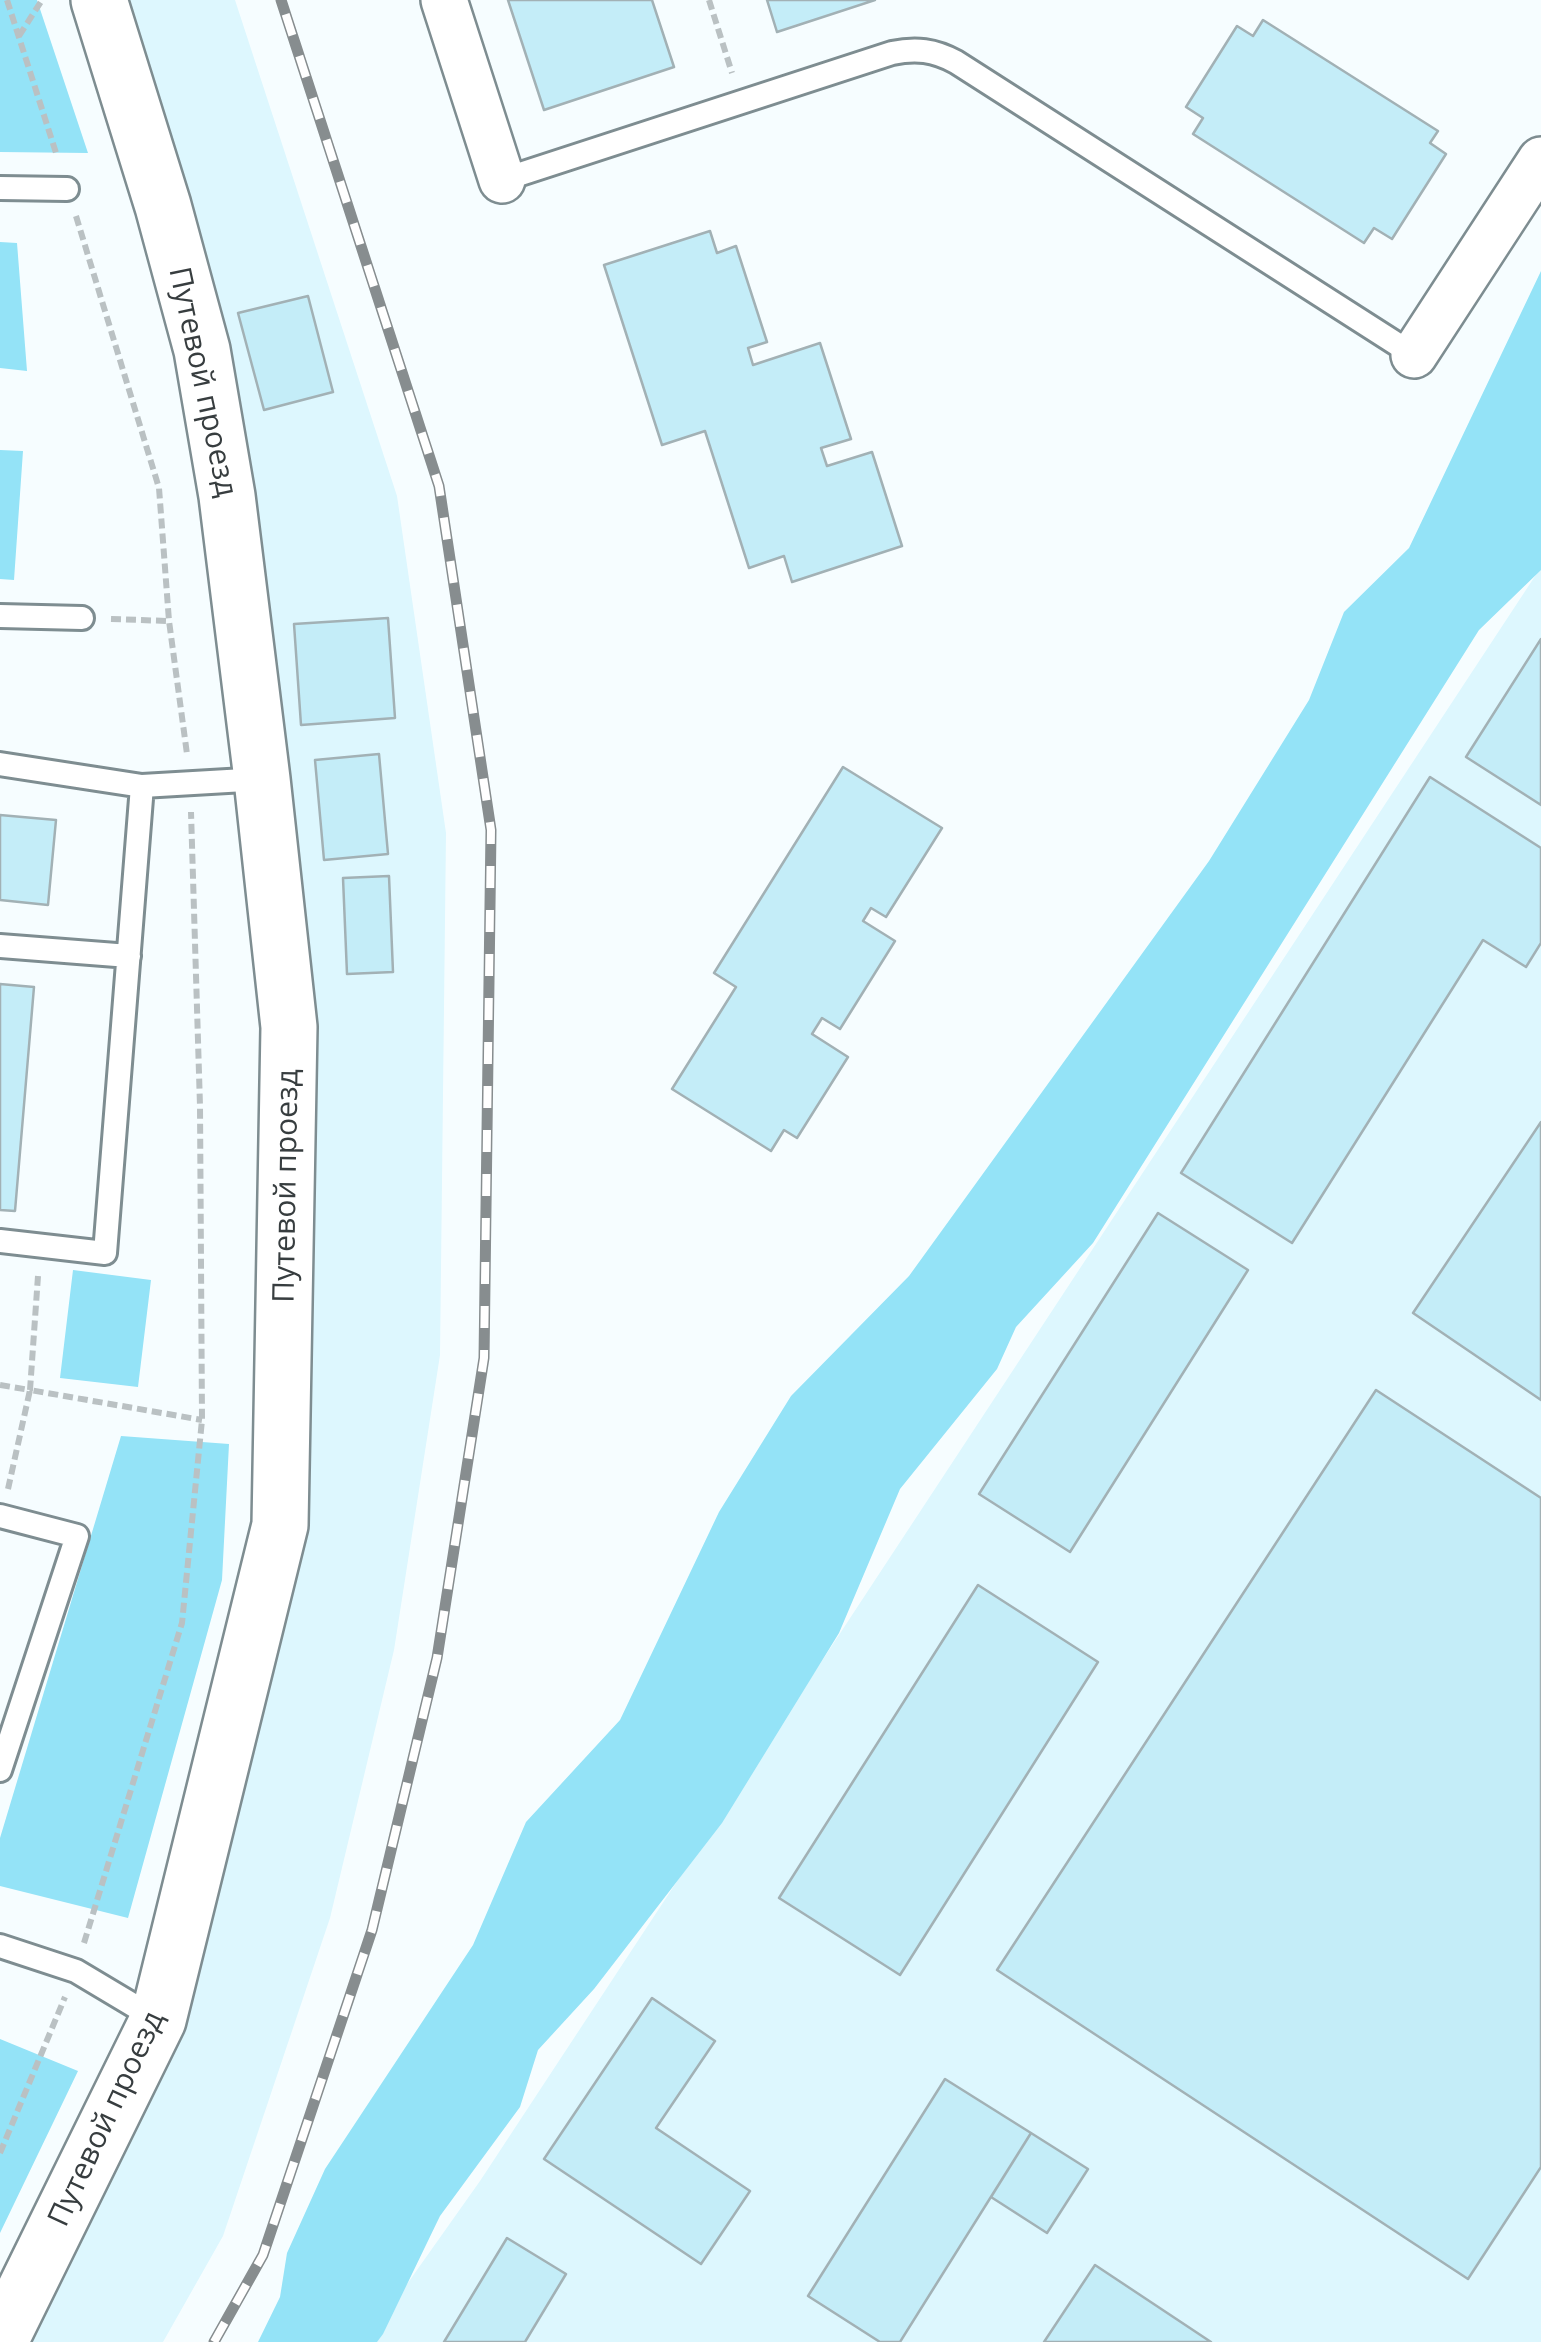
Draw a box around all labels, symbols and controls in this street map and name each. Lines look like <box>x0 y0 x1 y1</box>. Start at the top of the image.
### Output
street label: Путевой проезд <box>160 264 244 500</box>
street label: Путевой проезд <box>267 1069 307 1303</box>
street label: Путевой проезд <box>41 2006 173 2232</box>

